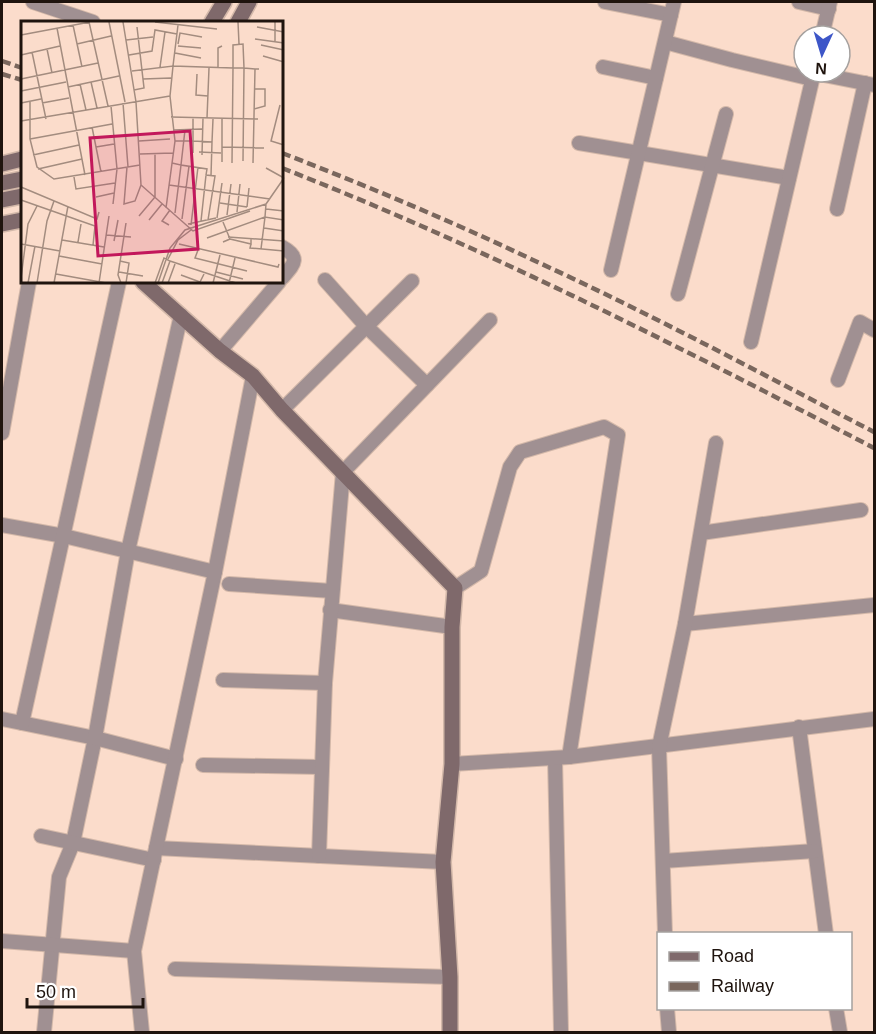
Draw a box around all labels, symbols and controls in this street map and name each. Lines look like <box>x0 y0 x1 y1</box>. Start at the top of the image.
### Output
inset map <box>21 21 284 284</box>
north arrow <box>792 24 852 84</box>
text: N <box>815 60 827 77</box>
legend <box>657 932 852 1010</box>
text: Road <box>711 946 754 966</box>
scale bar <box>27 971 142 1009</box>
text: Railway <box>711 976 774 996</box>
text: 50 m <box>36 982 76 1002</box>

